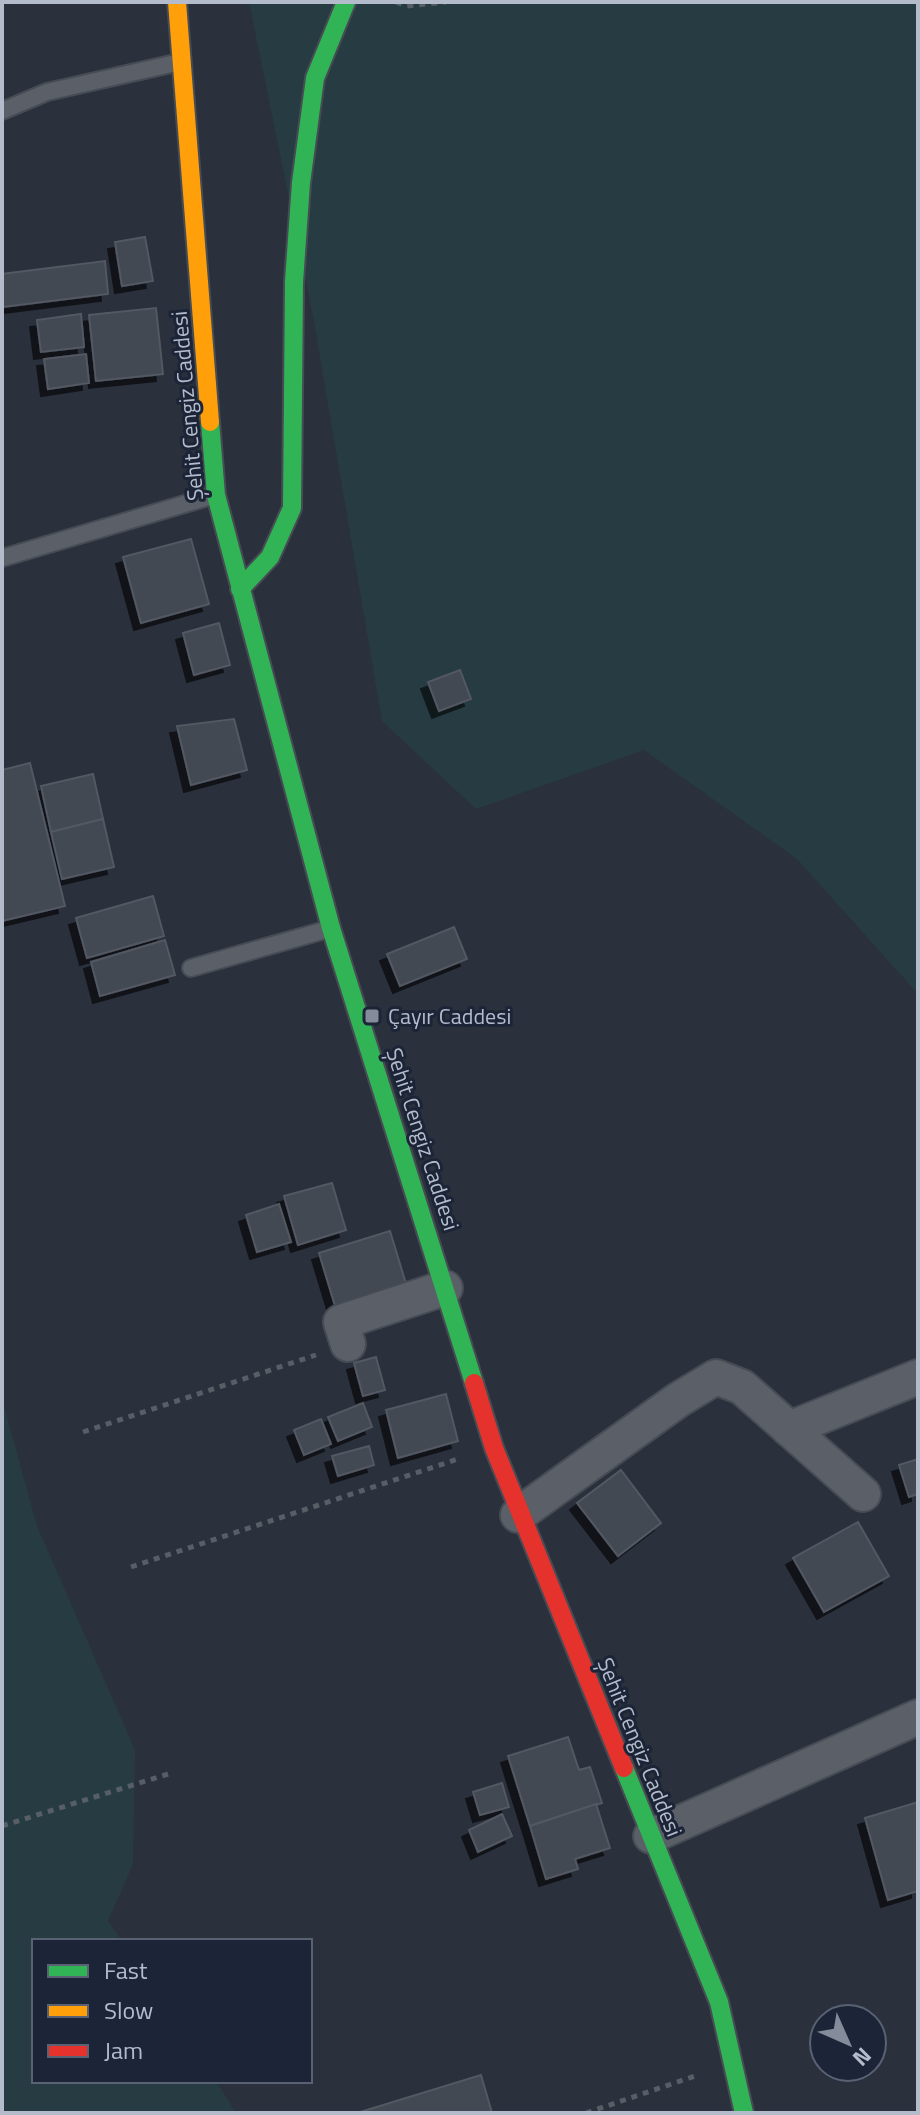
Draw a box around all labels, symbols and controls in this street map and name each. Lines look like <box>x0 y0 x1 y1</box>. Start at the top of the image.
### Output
street label: Şehit Cengiz Caddesi <box>162 310 212 502</box>
place label: Çayır Caddesi <box>388 999 511 1033</box>
marker: Çayır Caddesi <box>363 1007 381 1025</box>
street label: Şehit Cengiz Caddesi <box>377 1043 469 1235</box>
street label: Şehit Cengiz Caddesi <box>589 1652 691 1842</box>
legend <box>32 1939 312 2083</box>
text: Fast <box>104 1952 148 1988</box>
text: Slow <box>104 1992 153 2028</box>
north arrow <box>808 2003 888 2083</box>
text: Jam <box>104 2032 143 2068</box>
text: N <box>845 2040 880 2075</box>

